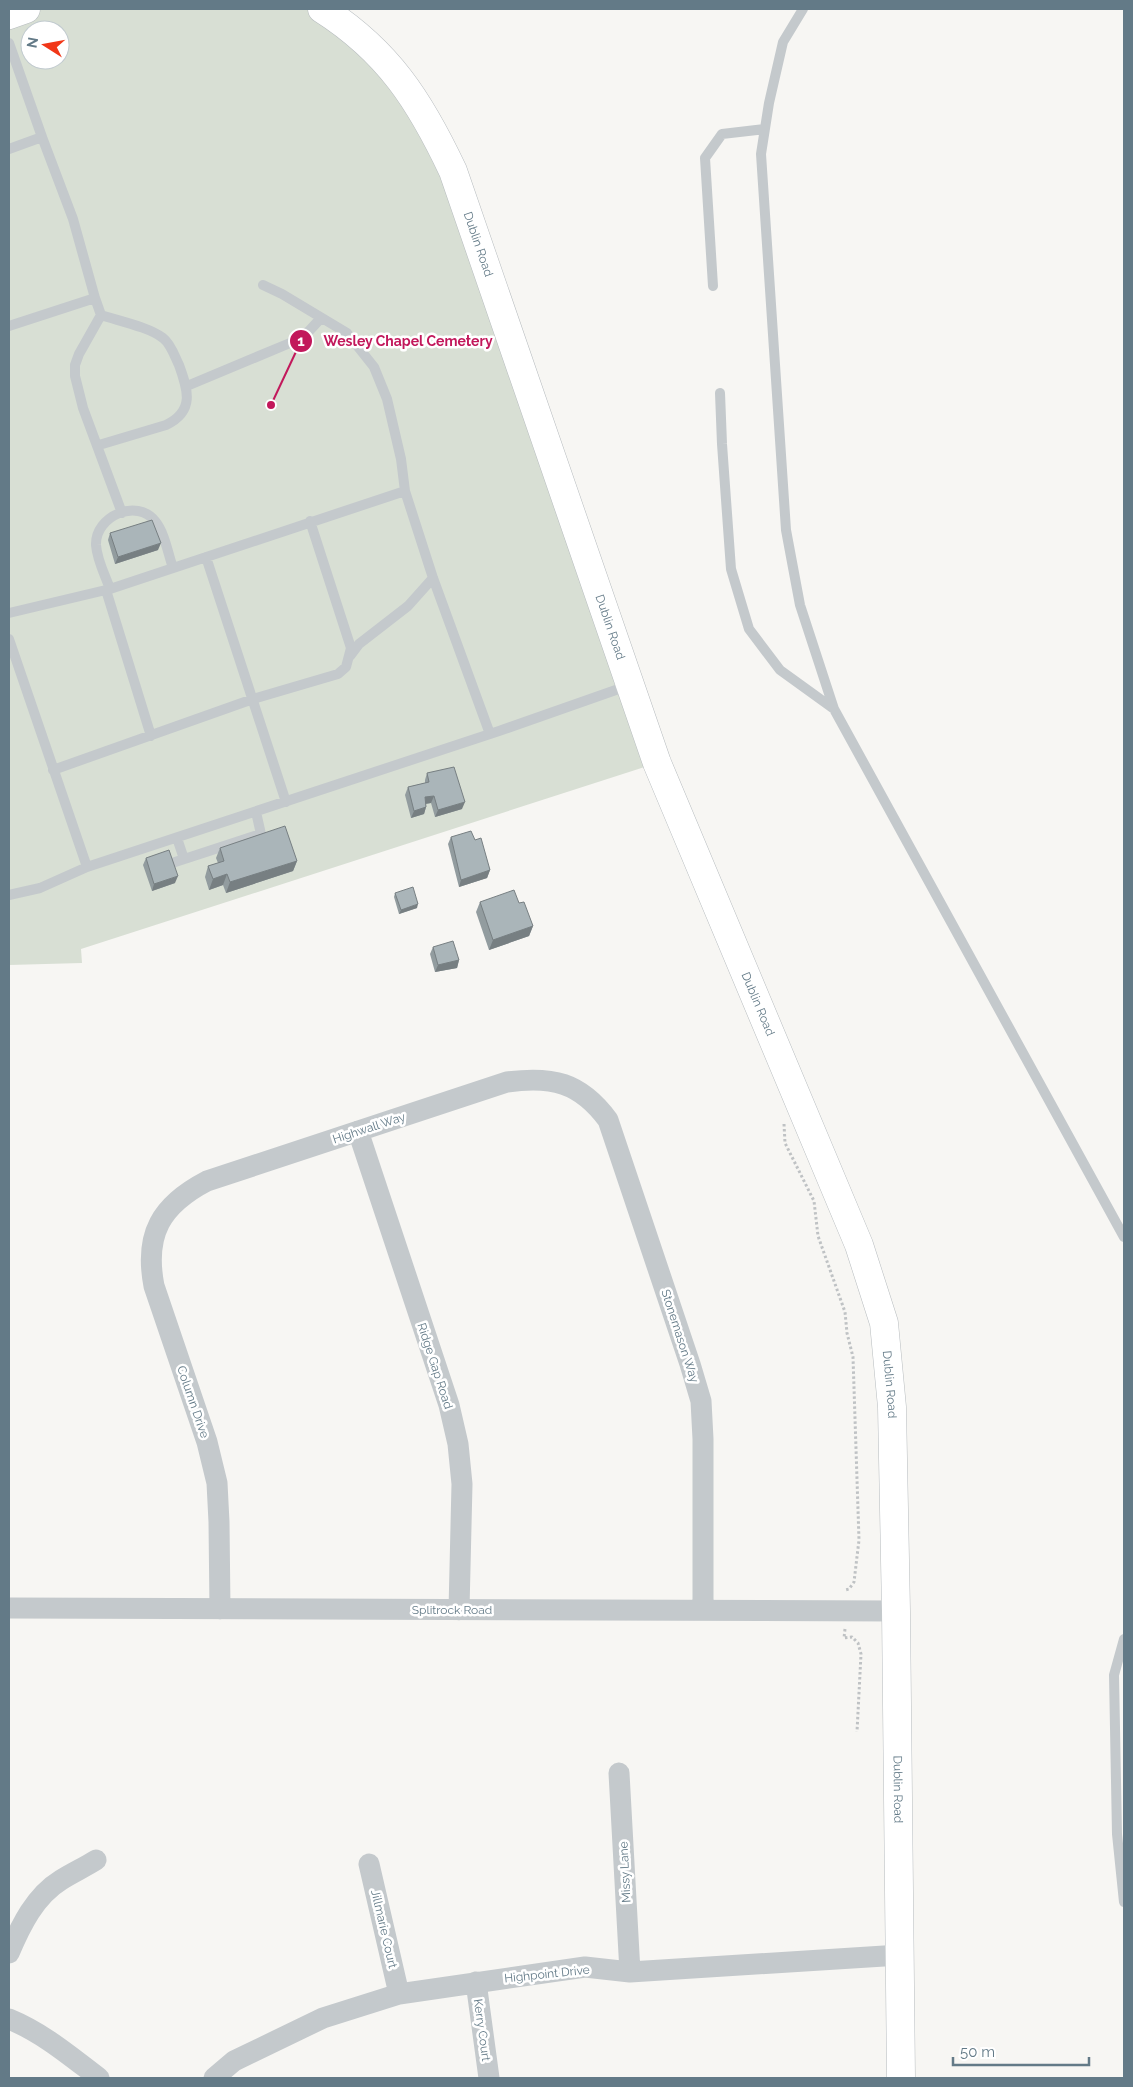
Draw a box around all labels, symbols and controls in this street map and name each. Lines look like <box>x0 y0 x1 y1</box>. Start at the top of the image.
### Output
north arrow <box>20 20 70 70</box>
text: N <box>23 36 41 49</box>
street label: Dublin Road <box>461 210 496 279</box>
callout: Wesley Chapel Cemetery <box>289 326 503 355</box>
text: 1 <box>297 332 305 350</box>
text: Wesley Chapel Cemetery <box>323 333 493 349</box>
street label: Dublin Road <box>592 593 628 661</box>
street label: Dublin Road <box>738 970 778 1038</box>
street label: Highwall Way <box>331 1110 408 1146</box>
street label: Stonemason Way <box>658 1288 702 1385</box>
street label: Ridge Gap Road <box>414 1321 456 1411</box>
street label: Dublin Road <box>880 1350 899 1418</box>
street label: Column Drive <box>174 1364 212 1440</box>
street label: Splitrock Road <box>412 1603 492 1617</box>
street label: Dublin Road <box>891 1755 905 1823</box>
street label: Missy Lane <box>616 1841 634 1903</box>
street label: Jillmarie Court <box>368 1888 400 1970</box>
street label: Highpoint Drive <box>504 1963 590 1985</box>
street label: Kerry Court <box>471 1998 493 2062</box>
scale bar <box>953 2034 1089 2066</box>
text: 50 m <box>960 2043 995 2061</box>

